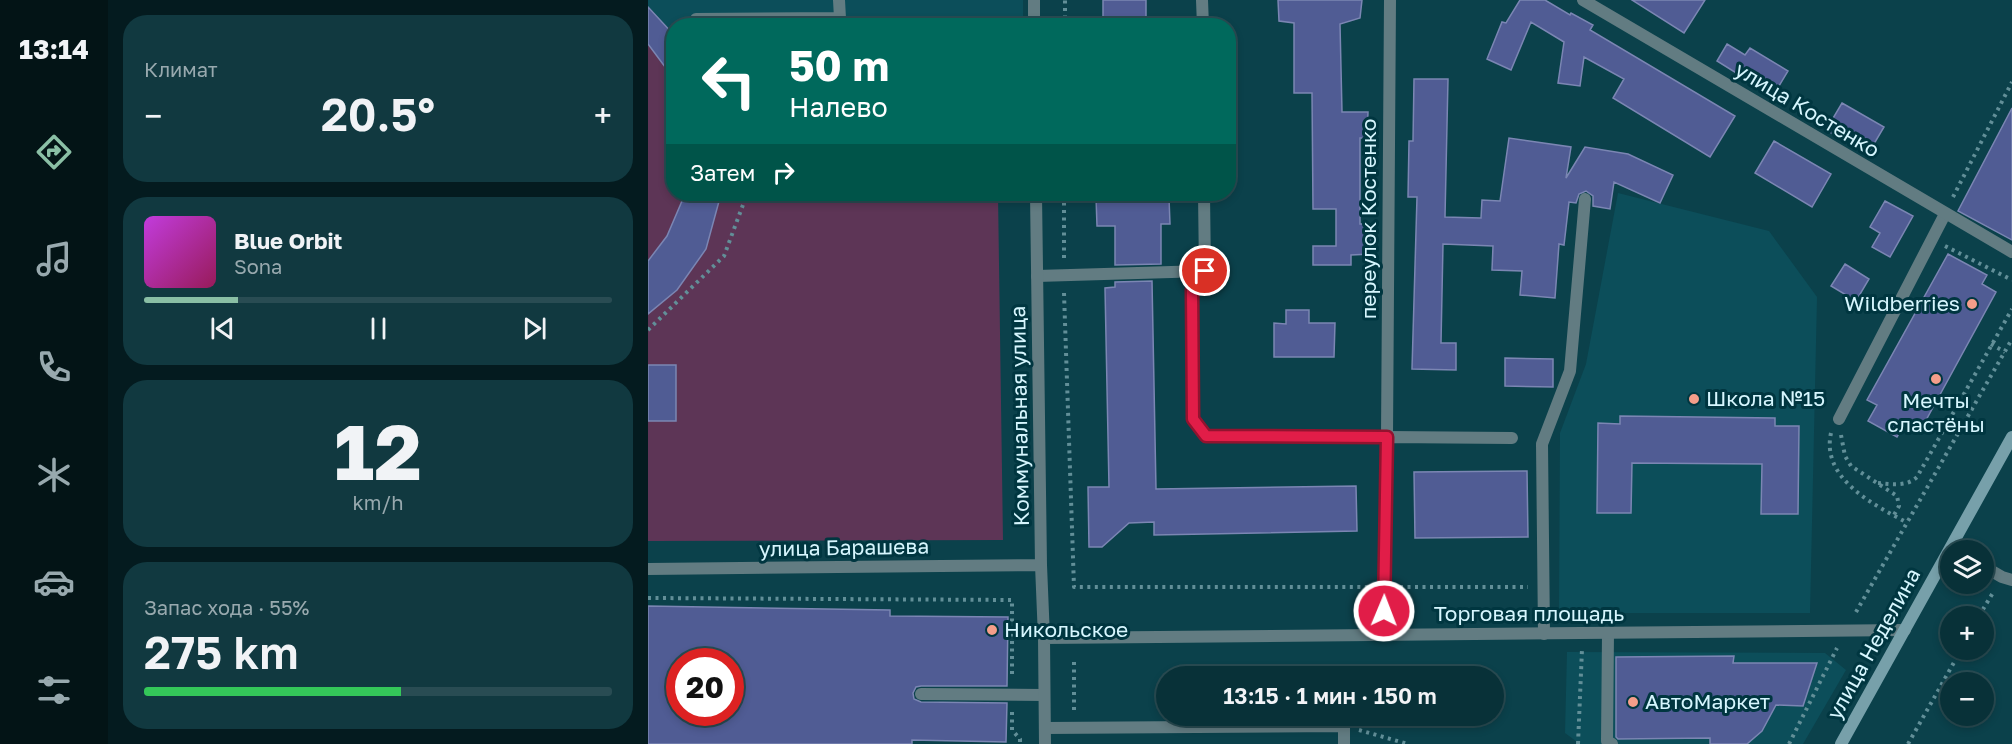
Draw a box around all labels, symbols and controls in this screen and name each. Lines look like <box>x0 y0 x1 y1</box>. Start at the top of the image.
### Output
text: 13:14 <box>19 33 89 65</box>
text: 50 m <box>789 40 889 90</box>
icon: left <box>690 42 768 120</box>
street label: улица Костенко <box>1730 56 1885 163</box>
text: Климат <box>144 57 218 81</box>
text: 20.5° <box>321 87 435 141</box>
text: Налево <box>789 91 888 123</box>
text: − <box>144 96 162 135</box>
text: + <box>594 96 612 135</box>
street label: переулок Костенко <box>1355 119 1381 319</box>
icon: directions <box>33 131 75 173</box>
icon: right <box>767 156 800 189</box>
text: Затем <box>690 159 755 186</box>
text: Blue Orbit <box>234 227 342 254</box>
icon: music <box>33 238 75 280</box>
pin <box>1179 245 1230 296</box>
text: Sona <box>234 254 282 278</box>
icon: arrive <box>1188 254 1221 287</box>
place label: Wildberries <box>1844 290 1960 316</box>
marker: Wildberries <box>1965 297 1979 311</box>
street label: Коммунальная улица <box>1004 306 1034 526</box>
icon: previous <box>206 312 239 345</box>
icon: pause <box>362 312 395 345</box>
icon: next <box>518 312 551 345</box>
icon: phone <box>33 346 75 388</box>
marker: Мечты сластёны <box>1929 372 1943 386</box>
place label: Школа №15 <box>1706 385 1825 411</box>
place label: Мечты сластёны <box>1887 387 1985 437</box>
marker: Школа №15 <box>1687 392 1701 406</box>
text: 12 <box>334 404 422 497</box>
icon: climate <box>33 454 75 496</box>
text: km/h <box>353 490 403 514</box>
street label: улица Барашева <box>759 533 929 561</box>
map controls <box>1940 540 1994 726</box>
button: layers <box>1940 540 1994 594</box>
icon: car <box>33 561 75 603</box>
street label: улица Неделина <box>1821 563 1925 724</box>
position arrow <box>1352 579 1416 643</box>
text: Запас хода · 55% <box>144 595 309 619</box>
street label: Торговая площадь <box>1434 600 1624 626</box>
button: + <box>1940 606 1994 660</box>
place label: Никольское <box>1004 616 1128 642</box>
marker: Никольское <box>985 623 999 637</box>
text: 275 km <box>144 625 299 679</box>
speed limit sign: 20 <box>666 648 744 726</box>
icon: filters <box>33 669 75 711</box>
button: − <box>1940 672 1994 726</box>
text: 13:15 · 1 мин · 150 m <box>1223 682 1437 709</box>
place label: АвтоМаркет <box>1645 688 1770 714</box>
marker: АвтоМаркет <box>1626 695 1640 709</box>

